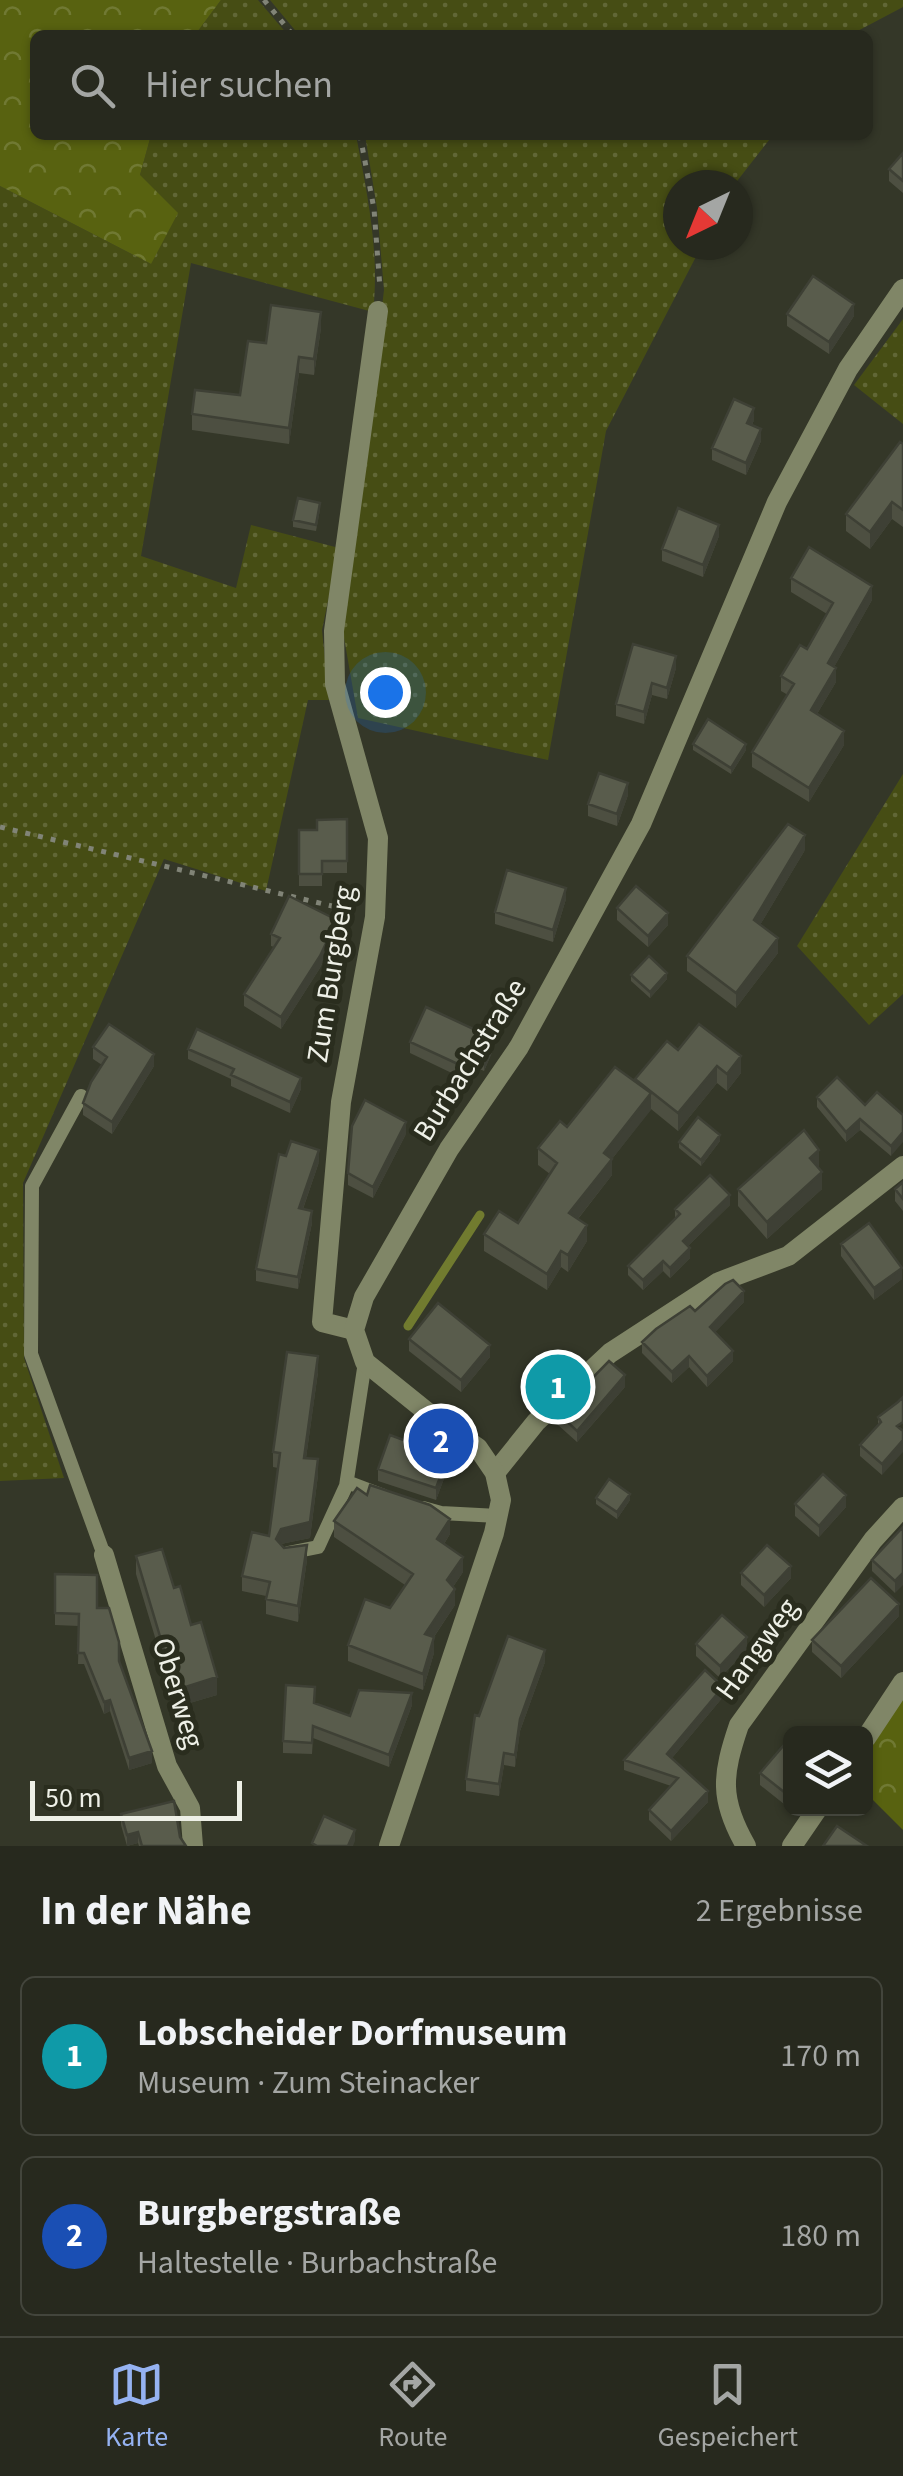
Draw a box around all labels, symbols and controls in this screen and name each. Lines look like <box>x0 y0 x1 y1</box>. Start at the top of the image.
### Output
search box <box>30 30 873 140</box>
icon: search <box>65 58 120 113</box>
text: Hier suchen <box>145 58 333 112</box>
north arrow <box>663 170 753 260</box>
your location <box>360 667 411 718</box>
street label: Zum Burgberg <box>296 882 366 1066</box>
street label: Burbachstraße <box>403 970 537 1150</box>
pin: 1 <box>526 1350 590 1424</box>
pin: 2 <box>408 1404 474 1478</box>
street label: Hangweg <box>705 1589 809 1709</box>
street label: Oberweg <box>141 1632 215 1754</box>
map controls <box>783 1726 873 1816</box>
button: layers <box>783 1726 873 1816</box>
scale bar <box>30 1776 242 1820</box>
text: 50 m <box>45 1778 102 1818</box>
text: In der Nähe <box>40 1881 252 1941</box>
text: 2 Ergebnisse <box>696 1888 863 1934</box>
text: Lobscheider Dorfmuseum <box>137 2006 568 2060</box>
text: 1 <box>66 2033 83 2079</box>
text: 170 m <box>780 2033 861 2079</box>
text: Museum · Zum Steinacker <box>137 2060 479 2106</box>
text: Burgbergstraße <box>137 2186 402 2240</box>
text: 2 <box>66 2213 83 2259</box>
text: 180 m <box>780 2213 861 2259</box>
text: Haltestelle · Burbachstraße <box>137 2240 497 2286</box>
tab: Karte <box>105 2357 168 2457</box>
tab: Route <box>378 2357 447 2457</box>
tab: Gespeichert <box>658 2357 798 2457</box>

